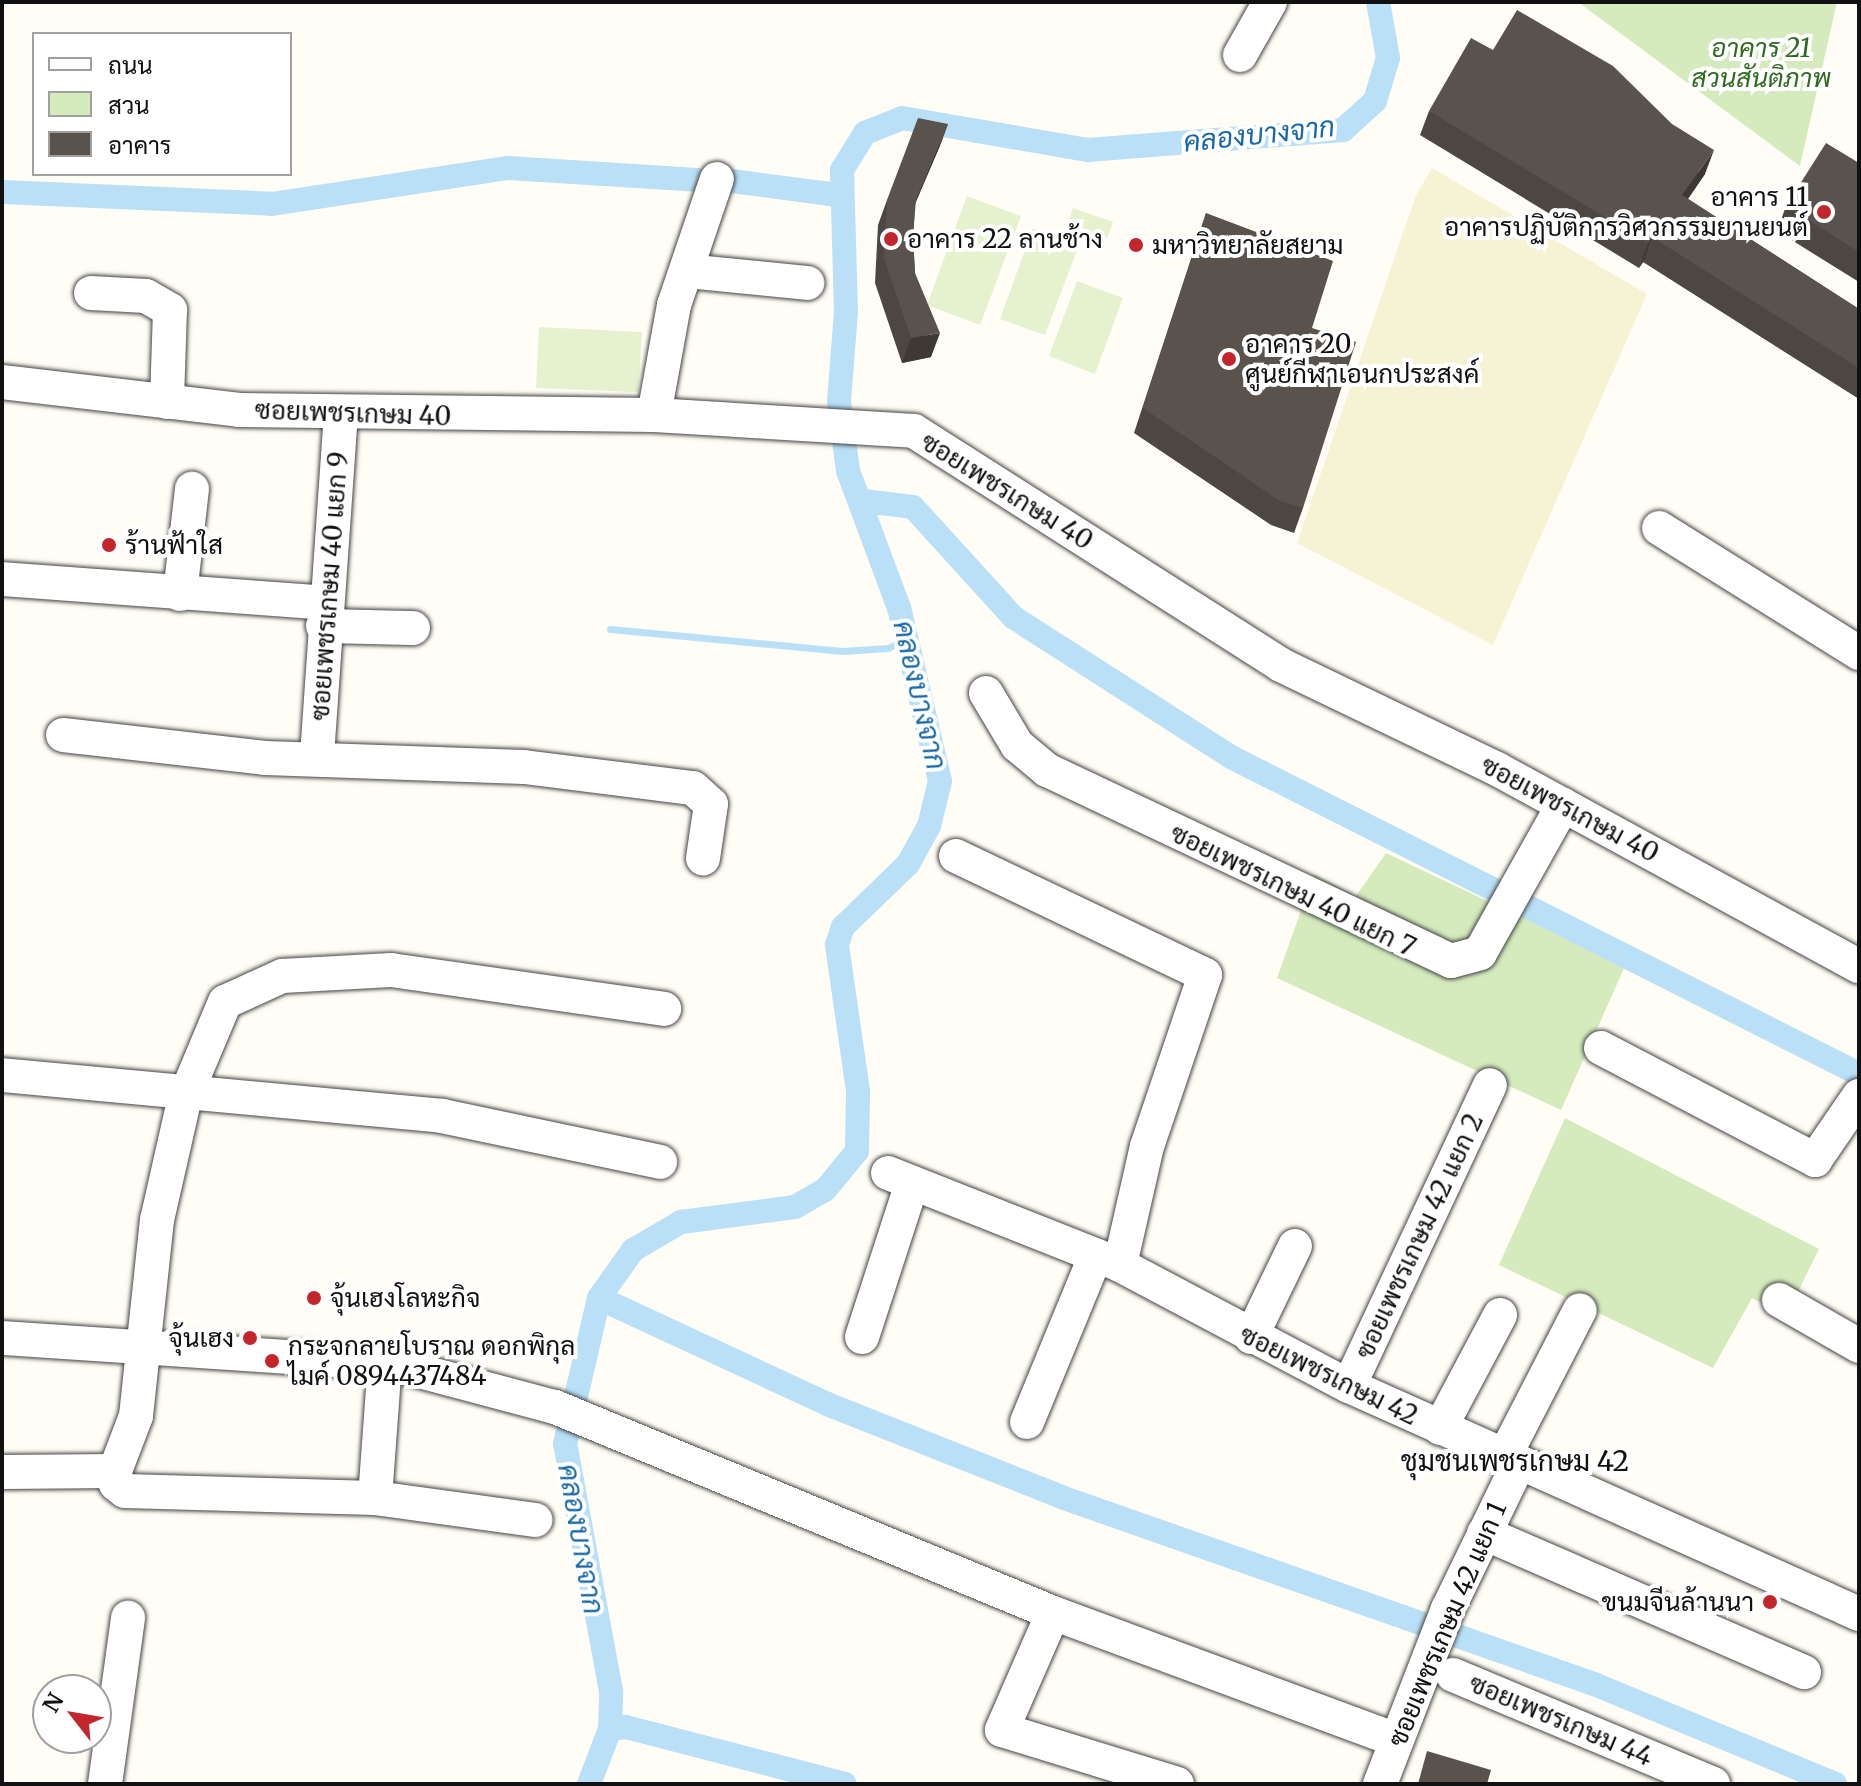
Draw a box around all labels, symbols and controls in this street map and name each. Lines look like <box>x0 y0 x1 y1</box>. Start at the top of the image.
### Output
legend <box>32 32 292 176</box>
park label: อาคาร 21 สวนสันติภาพ <box>1691 32 1831 94</box>
text: ถนน <box>108 50 153 81</box>
text: สวน <box>108 90 150 121</box>
water label: คลองบางจาก <box>1182 109 1336 159</box>
text: อาคาร <box>108 130 171 161</box>
place label: อาคาร 11 อาคารปฏิบัติการวิศวกรรมยานยนต์ <box>1444 181 1808 242</box>
marker: อาคาร 11 อาคารปฏิบัติการวิศวกรรมยานยนต์ <box>1815 203 1833 221</box>
place label: อาคาร 22 ลานช้าง <box>907 223 1103 255</box>
place label: มหาวิทยาลัยสยาม <box>1152 229 1343 261</box>
marker: อาคาร 22 ลานช้าง <box>882 230 900 248</box>
marker: มหาวิทยาลัยสยาม <box>1127 236 1145 254</box>
place label: อาคาร 20 ศูนย์กีฬาเอนกประสงค์ <box>1245 328 1479 390</box>
marker: อาคาร 20 ศูนย์กีฬาเอนกประสงค์ <box>1220 350 1238 368</box>
street label: ซอยเพชรเกษม 40 <box>254 394 452 432</box>
street label: ซอยเพชรเกษม 40 <box>915 426 1099 556</box>
street label: ซอยเพชรเกษม 40 แยก 9 <box>304 451 354 721</box>
place label: ร้านฟ้าใส <box>125 529 223 561</box>
marker: ร้านฟ้าใส <box>100 536 118 554</box>
water label: คลองบางจาก <box>887 617 953 773</box>
street label: ซอยเพชรเกษม 40 <box>1476 749 1664 869</box>
street label: ซอยเพชรเกษม 40 แยก 7 <box>1165 817 1421 963</box>
street label: ซอยเพชรเกษม 42 แยก 2 <box>1348 1108 1490 1364</box>
place label: จุ้นเฮงโลหะกิจ <box>330 1282 480 1314</box>
marker: จุ้นเฮงโลหะกิจ <box>305 1289 323 1307</box>
street label: ซอยเพชรเกษม 42 <box>1235 1318 1423 1432</box>
place label: จุ้นเฮง <box>168 1322 234 1354</box>
marker: จุ้นเฮง <box>241 1329 259 1347</box>
place label: กระจกลายโบราณ ดอกพิกุล ไมค์ 0894437484 <box>288 1330 575 1392</box>
marker: กระจกลายโบราณ ดอกพิกุล ไมค์ 0894437484 <box>263 1352 281 1370</box>
district label: ชุมชนเพชรเกษม 42 <box>1401 1444 1629 1478</box>
water label: คลองบางจาก <box>551 1461 611 1617</box>
street label: ซอยเพชรเกษม 42 แยก 1 <box>1381 1497 1513 1751</box>
place label: ขนมจีนล้านนา <box>1602 1586 1754 1618</box>
marker: ขนมจีนล้านนา <box>1761 1593 1779 1611</box>
street label: ซอยเพชรเกษม 44 <box>1465 1667 1657 1773</box>
north arrow <box>32 1674 112 1754</box>
text: N <box>37 1688 70 1717</box>

